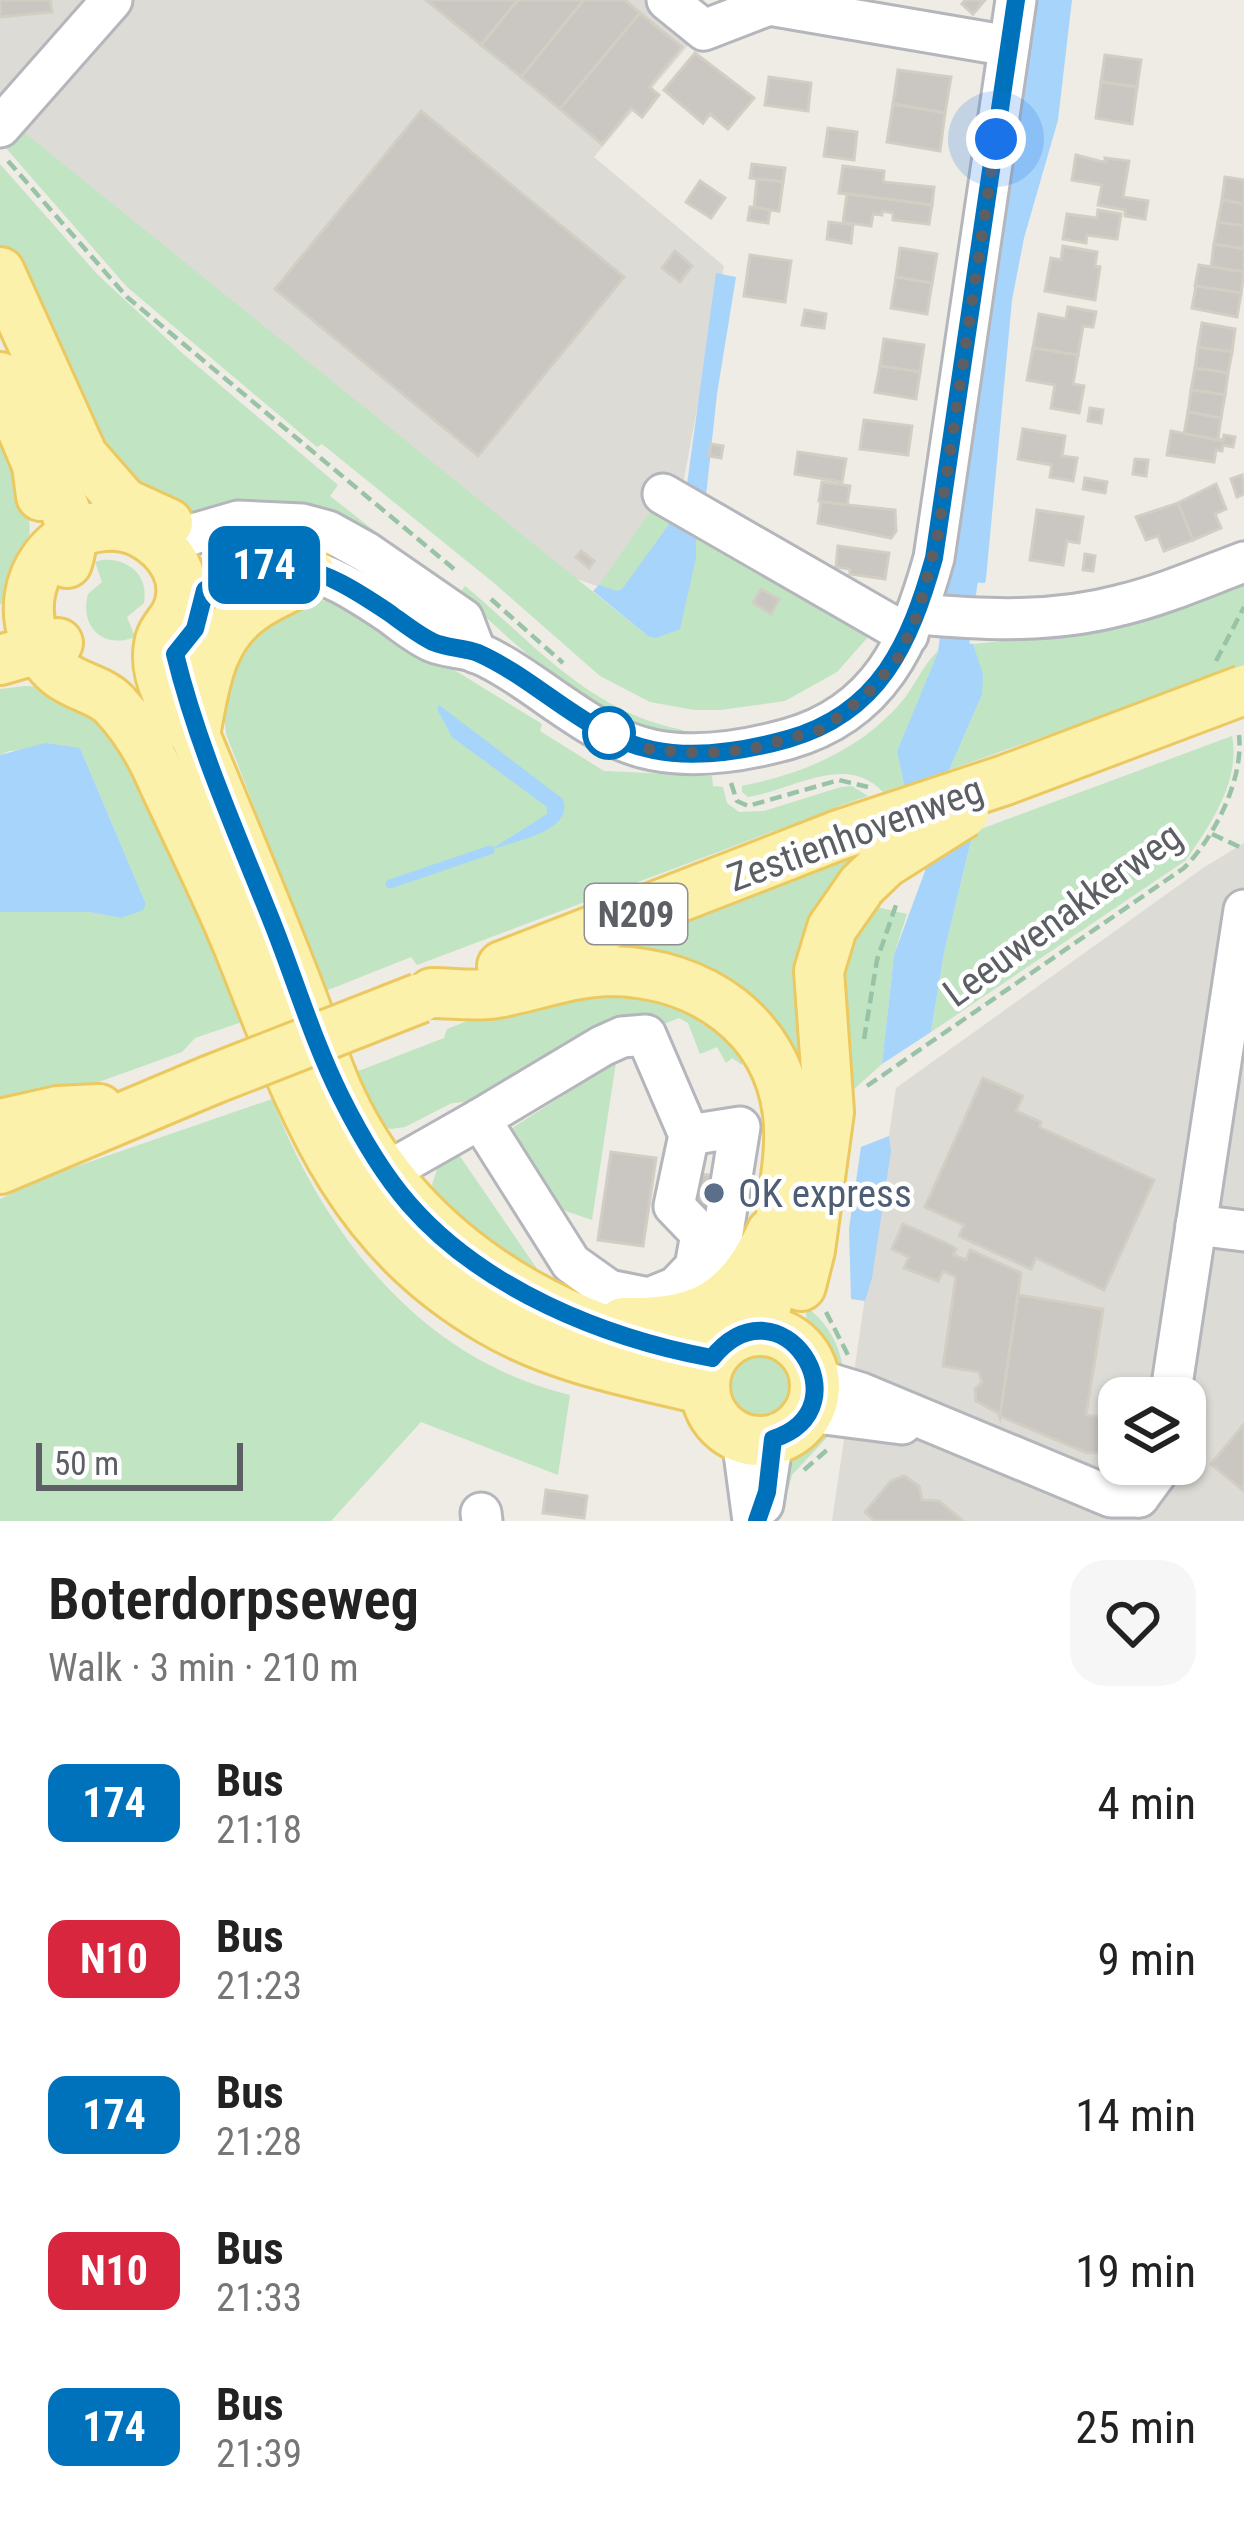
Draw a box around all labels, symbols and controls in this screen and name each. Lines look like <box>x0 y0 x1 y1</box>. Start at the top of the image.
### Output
your location <box>966 109 1026 169</box>
line badge: 174 <box>195 526 333 604</box>
text: 174 <box>232 540 296 589</box>
unlabelled marker <box>584 708 634 758</box>
street label: Zestienhovenweg <box>721 766 989 901</box>
street label: Leeuwenakkerweg <box>934 813 1191 1017</box>
road number: N209 <box>585 884 687 944</box>
place label: OK express <box>738 1171 912 1217</box>
marker: OK express <box>701 1180 727 1206</box>
map controls <box>1098 1377 1206 1485</box>
button: layers <box>1098 1377 1206 1485</box>
scale bar <box>36 1437 243 1490</box>
text: 50 m <box>54 1444 119 1483</box>
button: heart <box>1070 1560 1196 1686</box>
text: Boterdorpseweg <box>48 1566 419 1633</box>
text: Walk · 3 min · 210 m <box>48 1645 359 1691</box>
text: Bus <box>216 1754 284 1807</box>
text: 4 min <box>1097 1777 1196 1830</box>
text: 174 <box>82 1778 146 1827</box>
text: 21:18 <box>216 1807 302 1853</box>
text: Bus <box>216 1910 284 1963</box>
text: 9 min <box>1097 1933 1196 1986</box>
text: N10 <box>80 1934 148 1983</box>
text: 21:23 <box>216 1963 302 2009</box>
text: Bus <box>216 2066 284 2119</box>
text: 14 min <box>1075 2089 1196 2142</box>
text: 174 <box>82 2090 146 2139</box>
text: 21:28 <box>216 2119 302 2165</box>
text: Bus <box>216 2222 284 2275</box>
text: 19 min <box>1075 2245 1196 2298</box>
text: N10 <box>80 2246 148 2295</box>
text: 21:33 <box>216 2275 302 2321</box>
text: Bus <box>216 2378 284 2431</box>
text: 25 min <box>1075 2401 1196 2454</box>
text: 174 <box>82 2402 146 2451</box>
text: 21:39 <box>216 2431 302 2477</box>

